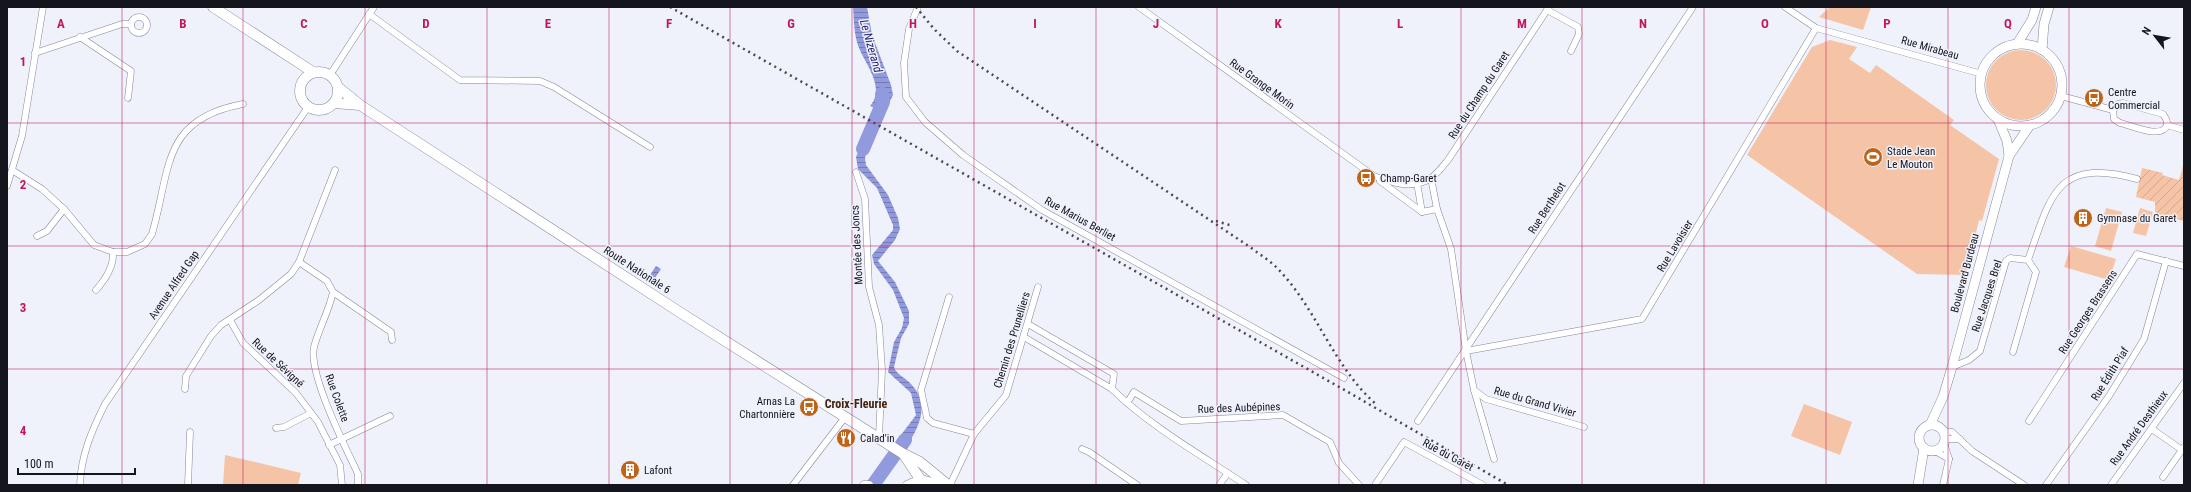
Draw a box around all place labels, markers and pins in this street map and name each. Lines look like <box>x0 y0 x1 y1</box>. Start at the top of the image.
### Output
place label: Centre Commercial <box>2108 86 2160 112</box>
bus stop icon: Centre Commercial <box>2083 87 2105 109</box>
place label: Stade Jean Le Mouton <box>1887 145 1935 171</box>
sports icon: Stade Jean Le Mouton <box>1862 146 1884 168</box>
bus stop icon: Champ-Garet <box>1355 167 1377 189</box>
place label: Champ-Garet <box>1380 172 1437 185</box>
building icon: Gymnase du Garet <box>2072 207 2094 229</box>
place label: Gymnase du Garet <box>2097 212 2176 225</box>
place label: Arnas La Chartonnière <box>739 395 795 421</box>
bus stop icon: Arnas La Chartonnière <box>798 396 820 418</box>
restaurant icon: Calad'in <box>835 427 857 449</box>
place label: Calad'in <box>860 432 895 445</box>
building icon: Lafont <box>619 459 641 481</box>
place label: Lafont <box>644 464 672 477</box>

